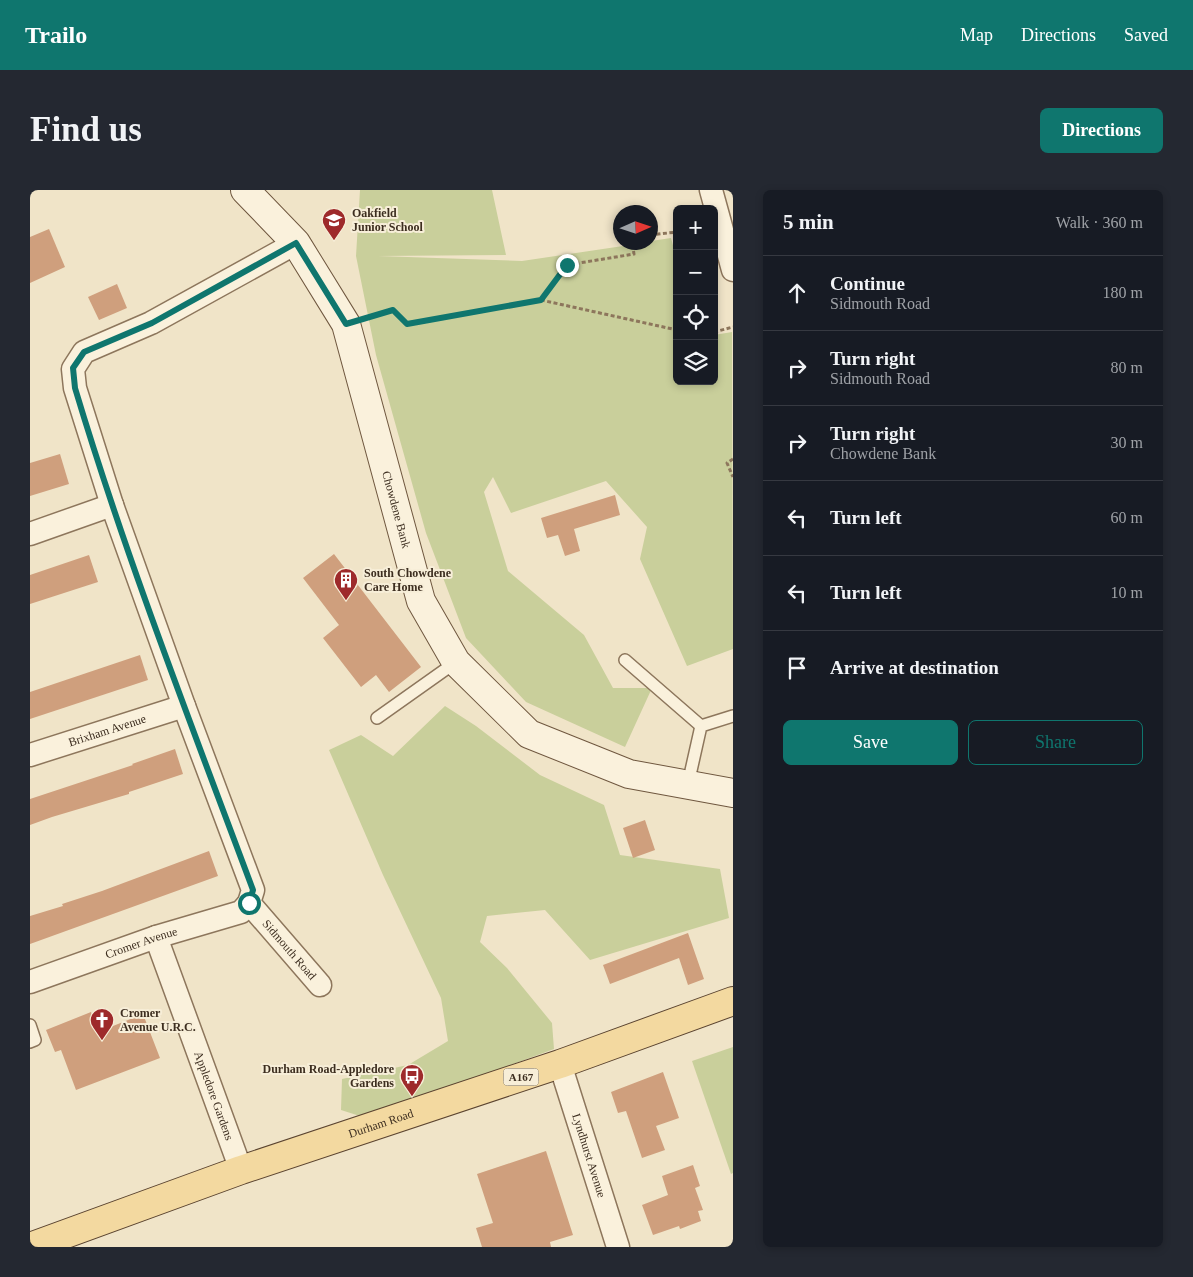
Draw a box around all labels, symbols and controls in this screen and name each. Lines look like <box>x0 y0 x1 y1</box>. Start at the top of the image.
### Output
text: Trailo <box>25 22 87 48</box>
text: Map <box>960 25 993 45</box>
text: Directions <box>1021 25 1096 45</box>
text: Saved <box>1124 25 1168 45</box>
button: Directions <box>1040 108 1163 153</box>
text: Find us <box>30 110 142 149</box>
north arrow <box>613 205 658 250</box>
map controls <box>673 205 718 385</box>
button: + <box>673 205 718 250</box>
place label: Oakfield Junior School <box>352 206 423 234</box>
school or university icon: Oakfield Junior School <box>321 207 347 241</box>
text: 5 min <box>783 210 834 234</box>
text: Walk · 360 m <box>1056 214 1143 231</box>
button: − <box>673 250 718 295</box>
route end <box>556 254 579 277</box>
text: Continue <box>830 273 905 294</box>
icon: ahead <box>783 279 811 307</box>
text: 180 m <box>1103 284 1143 301</box>
button: locate <box>673 295 718 340</box>
text: Sidmouth Road <box>830 295 930 312</box>
button: layers <box>673 340 718 385</box>
text: Turn right <box>830 348 915 369</box>
icon: right <box>783 354 811 382</box>
text: 80 m <box>1111 359 1143 376</box>
text: Sidmouth Road <box>830 370 930 387</box>
text: Turn right <box>830 423 915 444</box>
icon: right <box>783 429 811 457</box>
text: 30 m <box>1111 434 1143 451</box>
text: Chowdene Bank <box>830 445 936 462</box>
street label: Chowdene Bank <box>379 469 413 550</box>
icon: left <box>783 504 811 532</box>
text: Turn left <box>830 507 902 528</box>
text: 60 m <box>1111 509 1143 526</box>
place label: South Chowdene Care Home <box>364 566 452 594</box>
building icon: South Chowdene Care Home <box>333 567 359 601</box>
icon: left <box>783 579 811 607</box>
text: Turn left <box>830 582 902 603</box>
text: 10 m <box>1111 584 1143 601</box>
icon: arrive <box>783 654 811 682</box>
text: Arrive at destination <box>830 657 999 678</box>
street label: Brixham Avenue <box>67 712 148 749</box>
button: Save <box>783 720 958 765</box>
button: Share <box>968 720 1143 765</box>
route start <box>238 892 261 915</box>
street label: Sidmouth Road <box>260 917 319 983</box>
street label: Cromer Avenue <box>103 924 179 962</box>
place label: Cromer Avenue U.R.C. <box>120 1006 196 1034</box>
church icon: Cromer Avenue U.R.C. <box>89 1007 115 1041</box>
street label: Appledore Gardens <box>191 1049 237 1142</box>
place label: Durham Road-Appledore Gardens <box>263 1062 395 1090</box>
bus stop icon: Durham Road-Appledore Gardens <box>399 1063 425 1097</box>
road number: A167 <box>504 1069 538 1086</box>
street label: Durham Road <box>347 1106 415 1141</box>
street label: Lyndhurst Avenue <box>569 1112 609 1199</box>

